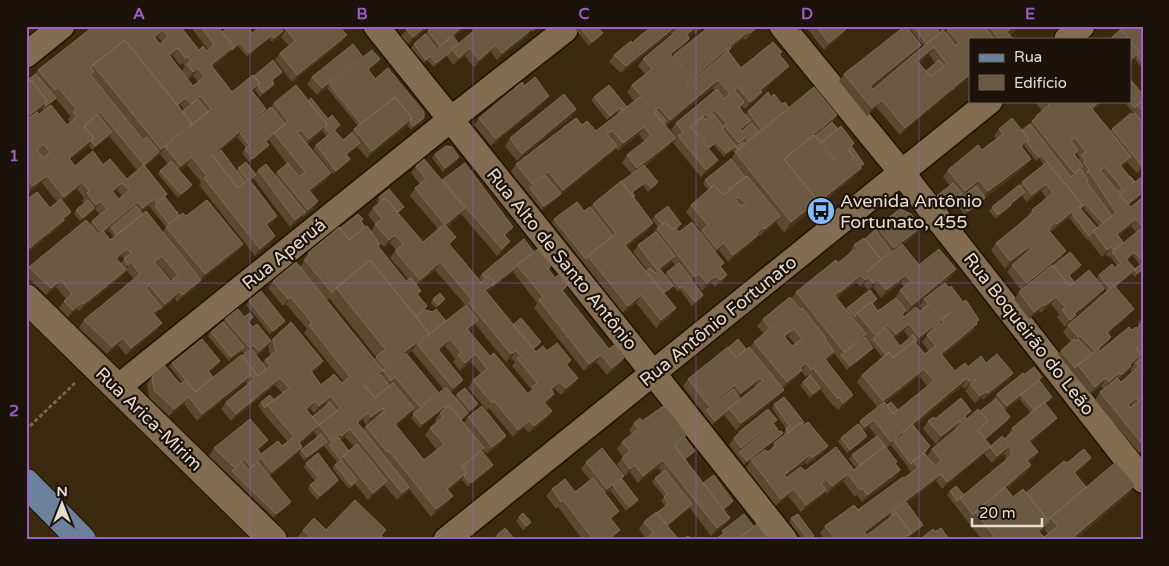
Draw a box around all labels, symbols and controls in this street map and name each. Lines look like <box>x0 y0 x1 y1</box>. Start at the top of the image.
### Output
text: A <box>133 4 145 24</box>
text: B <box>356 4 368 24</box>
text: C <box>578 4 590 24</box>
text: D <box>801 4 813 24</box>
text: E <box>1025 4 1035 24</box>
legend <box>969 38 1132 102</box>
text: Rua <box>1014 48 1042 66</box>
text: Edifício <box>1014 74 1067 92</box>
text: 1 <box>9 146 19 166</box>
street label: Rua Alto de Santo Antônio <box>482 164 642 354</box>
place label: Avenida Antônio Fortunato, 455 <box>840 190 982 233</box>
bus stop icon: Avenida Antônio Fortunato, 455 <box>806 196 836 226</box>
street label: Rua Aperuá <box>238 214 330 294</box>
street label: Rua Boqueirão do Leão <box>959 248 1099 420</box>
street label: Rua Antônio Fortunato <box>635 251 801 391</box>
street label: Rua Arica-Mirim <box>91 362 207 476</box>
text: 2 <box>9 401 19 421</box>
north arrow <box>38 478 88 528</box>
text: N <box>56 483 68 500</box>
scale bar <box>972 496 1042 528</box>
text: 20 m <box>979 504 1016 522</box>

